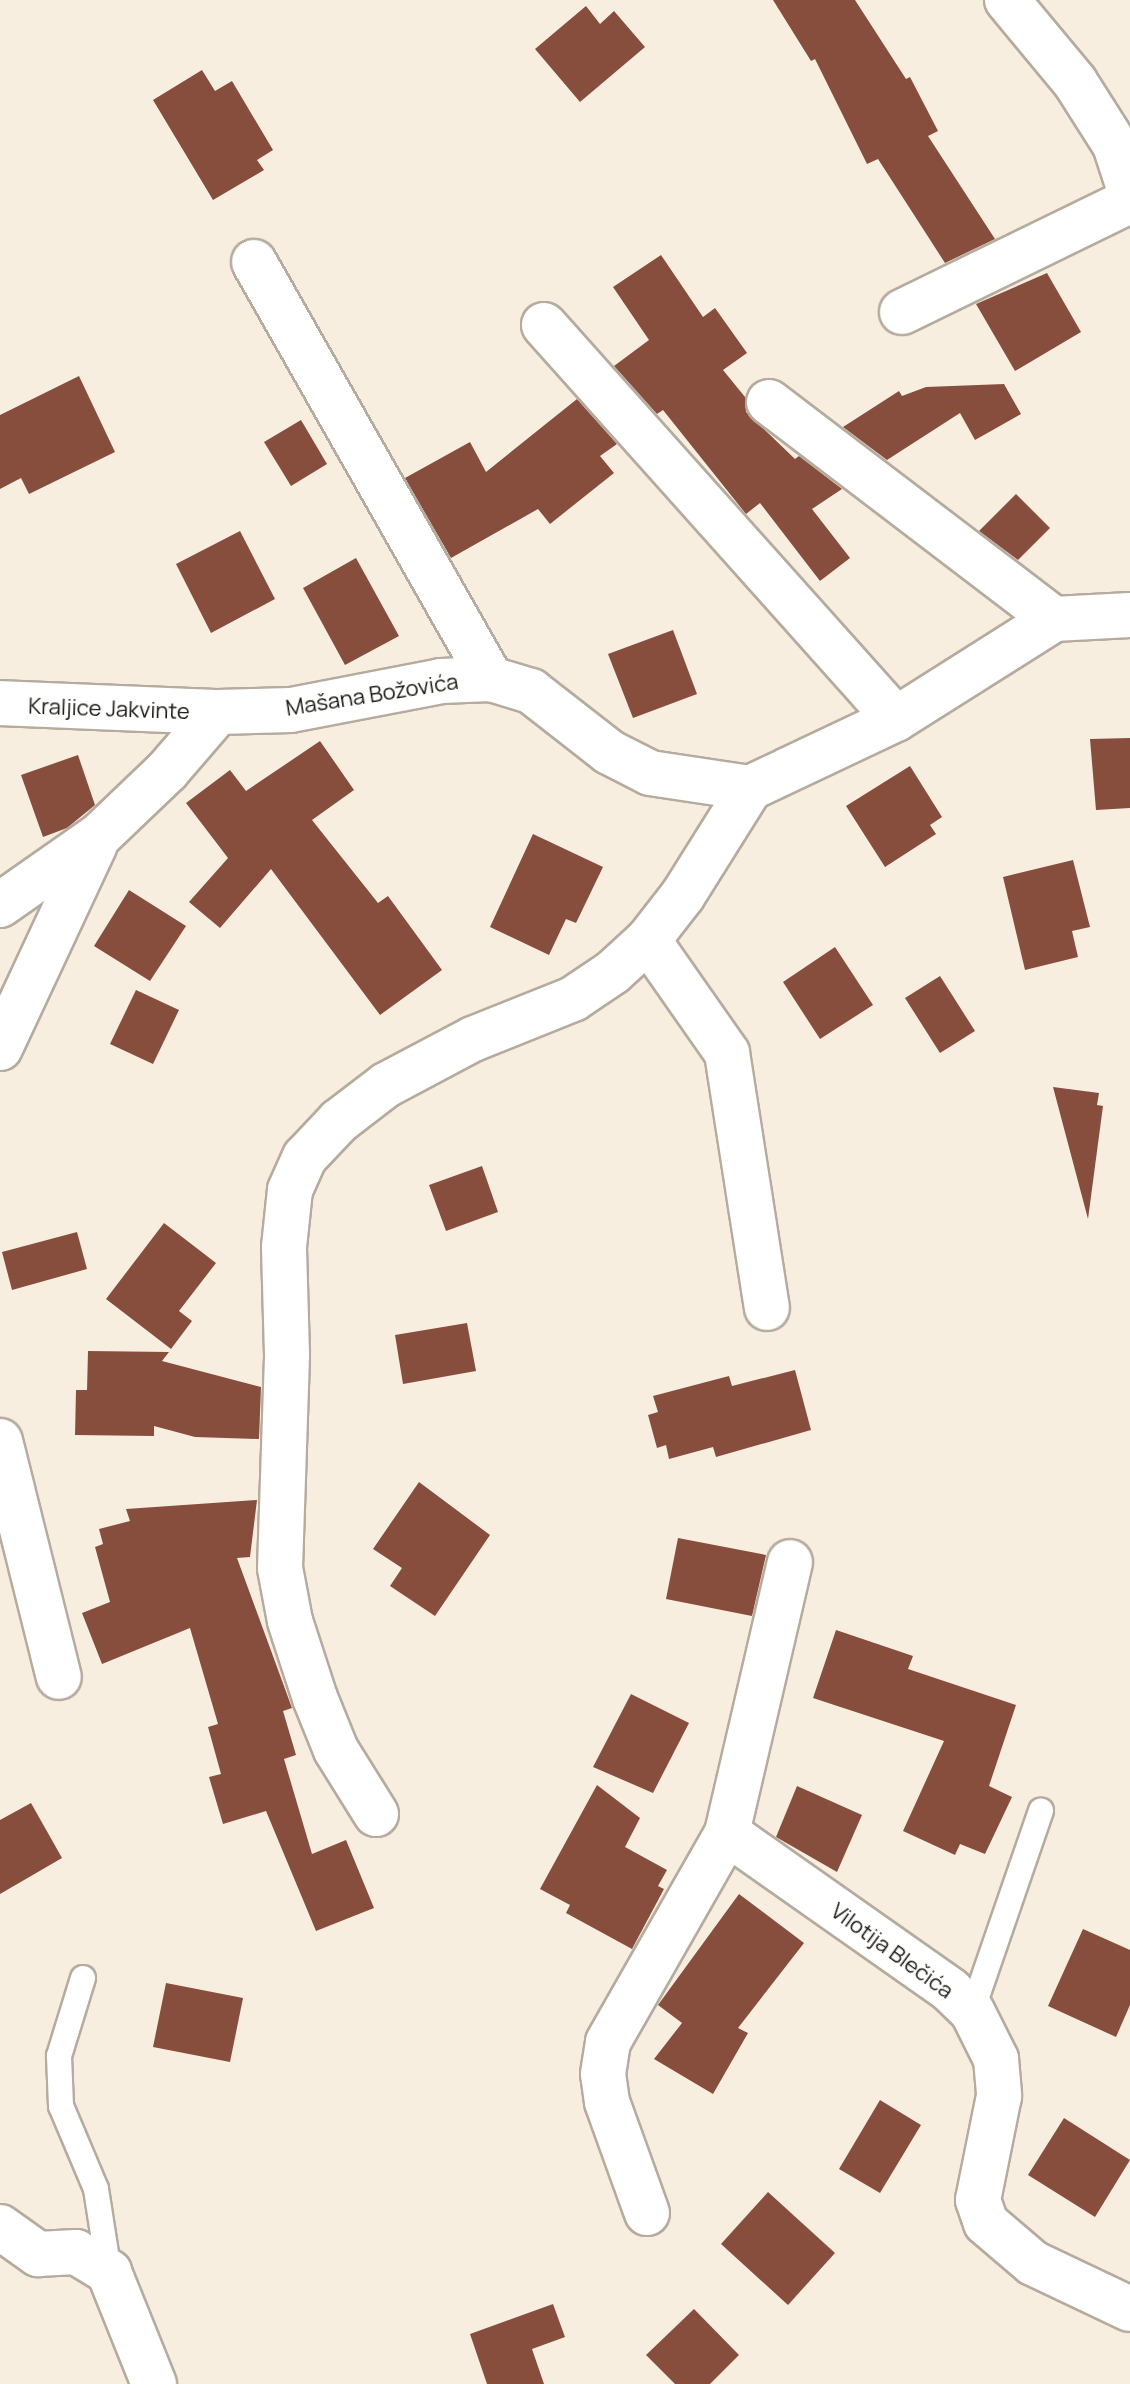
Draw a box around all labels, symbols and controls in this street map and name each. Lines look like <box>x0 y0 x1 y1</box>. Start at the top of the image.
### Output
street label: Mašana Božovića <box>284 668 460 722</box>
street label: Kraljice Jakvinte <box>28 693 190 725</box>
street label: Vilotija Blečića <box>826 1898 958 2004</box>

